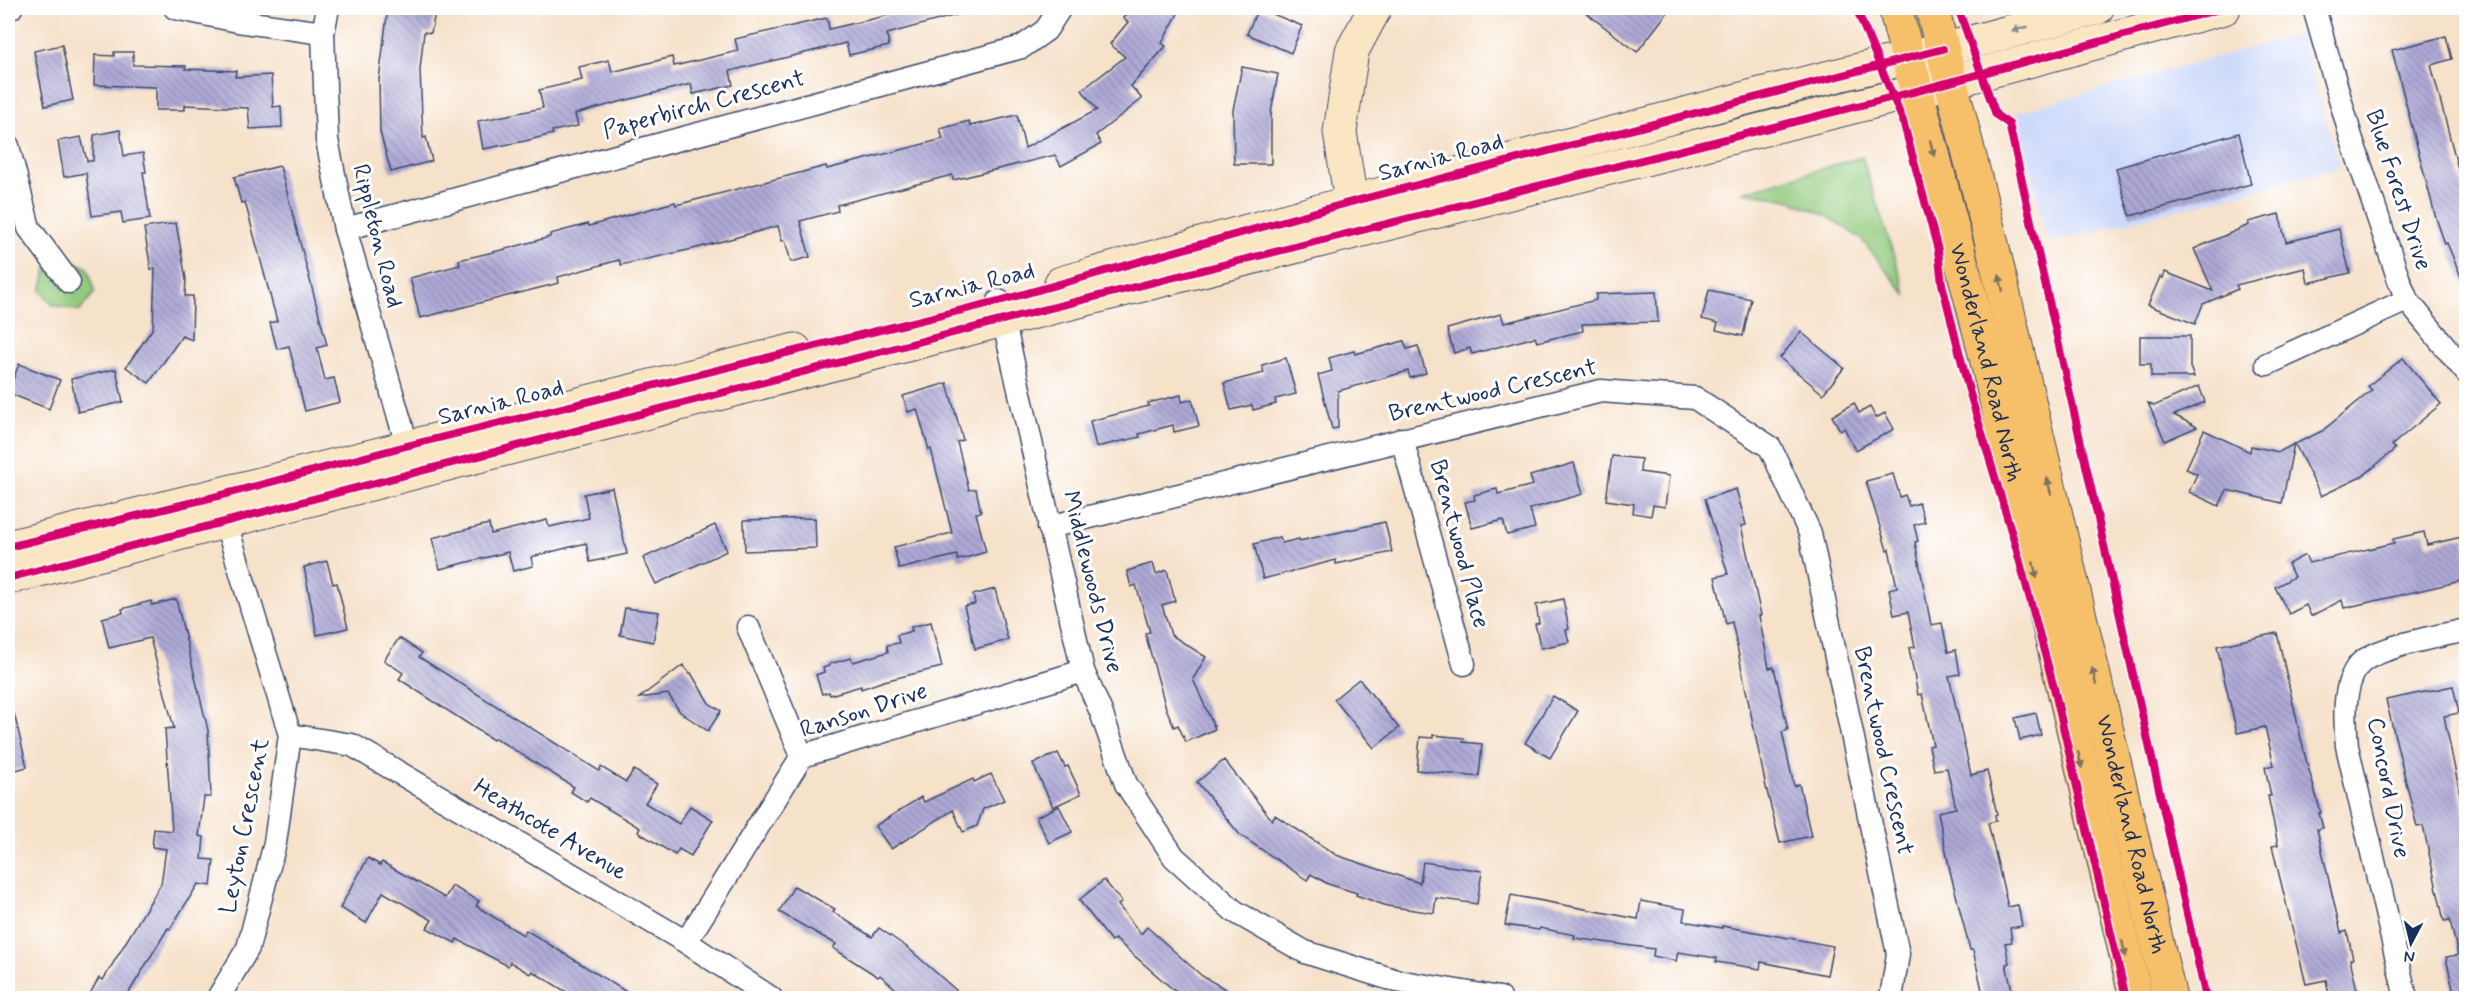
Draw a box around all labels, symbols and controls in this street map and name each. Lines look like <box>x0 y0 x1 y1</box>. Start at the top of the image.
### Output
one-way arrow <box>2011 25 2029 34</box>
street label: Paperbirch Crescent <box>599 63 809 147</box>
street label: Blue Forest Drive <box>2357 106 2439 274</box>
street label: Sarnia Road <box>1375 126 1507 190</box>
one-way arrow <box>1928 139 1937 157</box>
street label: Rippleton Road <box>344 161 410 311</box>
street label: Wonderland Road North <box>1942 240 2030 485</box>
street label: Sarnia Road <box>906 255 1038 317</box>
one-way arrow <box>1996 274 2006 293</box>
street label: Brentwood Crescent <box>1386 352 1600 430</box>
street label: Sarnia Road <box>435 372 567 434</box>
street label: Brentwood Place <box>1422 456 1496 632</box>
one-way arrow <box>2043 477 2053 495</box>
street label: Middlewoods Drive <box>1054 488 1130 676</box>
one-way arrow <box>2031 560 2041 579</box>
street label: Brentwood Crescent <box>1846 644 1920 858</box>
one-way arrow <box>2088 667 2098 685</box>
street label: Ranson Drive <box>796 676 932 746</box>
street label: Wonderland Road North <box>2088 712 2175 957</box>
street label: Concord Drive <box>2359 715 2417 861</box>
street label: Leyton Crescent <box>213 736 277 916</box>
one-way arrow <box>2075 750 2085 769</box>
street label: Heathcote Avenue <box>467 772 633 888</box>
north arrow <box>2381 913 2441 973</box>
one-way arrow <box>2120 940 2129 959</box>
text: N <box>2403 945 2416 967</box>

